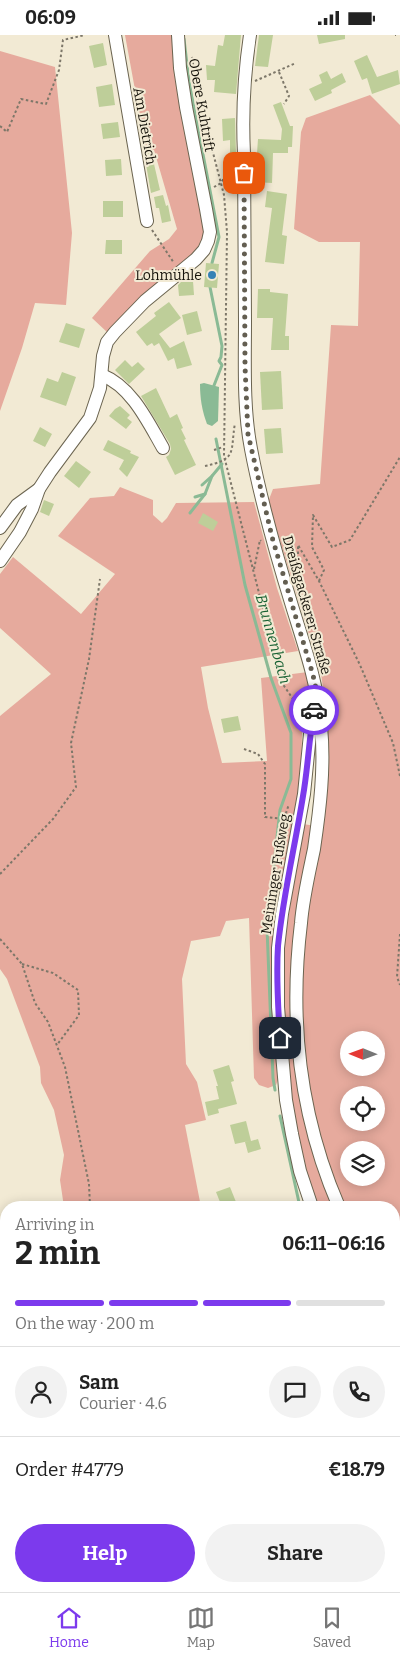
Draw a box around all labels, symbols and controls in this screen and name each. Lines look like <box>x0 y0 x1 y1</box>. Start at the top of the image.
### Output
text: 06:09 <box>25 6 76 29</box>
street label: Obere Kuhtrift <box>185 57 218 153</box>
street label: Am Dietrich <box>129 86 160 166</box>
pin <box>223 152 265 194</box>
icon: bag <box>230 159 258 187</box>
place label: Lohmühle <box>135 267 202 284</box>
marker: Lohmühle <box>206 269 218 281</box>
street label: Dreißigackerer Straße <box>279 534 334 677</box>
water label: Brunnenbach <box>252 592 294 686</box>
courier <box>289 685 339 735</box>
icon: car <box>300 696 328 724</box>
street label: Meininger Fußweg <box>258 812 293 936</box>
pin <box>259 1017 301 1059</box>
icon: home <box>266 1024 294 1052</box>
north arrow <box>340 1031 385 1076</box>
map controls <box>340 1031 385 1186</box>
button: locate <box>340 1086 385 1131</box>
button: layers <box>340 1141 385 1186</box>
text: Arriving in <box>15 1215 94 1234</box>
text: 06:11–06:16 <box>282 1232 385 1255</box>
text: 2 min <box>15 1234 100 1272</box>
text: On the way · 200 m <box>15 1314 154 1333</box>
button: person <box>15 1366 67 1418</box>
button: chat <box>269 1366 321 1418</box>
button: phone <box>333 1366 385 1418</box>
text: Sam <box>79 1371 119 1394</box>
text: Courier · 4.6 <box>79 1394 167 1413</box>
text: Order #4779 <box>15 1458 124 1481</box>
text: €18.79 <box>328 1458 385 1481</box>
button: Help <box>15 1524 195 1582</box>
button: Share <box>205 1524 385 1582</box>
tab: Home <box>49 1604 89 1651</box>
tab: Map <box>187 1604 215 1651</box>
tab: Saved <box>313 1604 351 1651</box>

